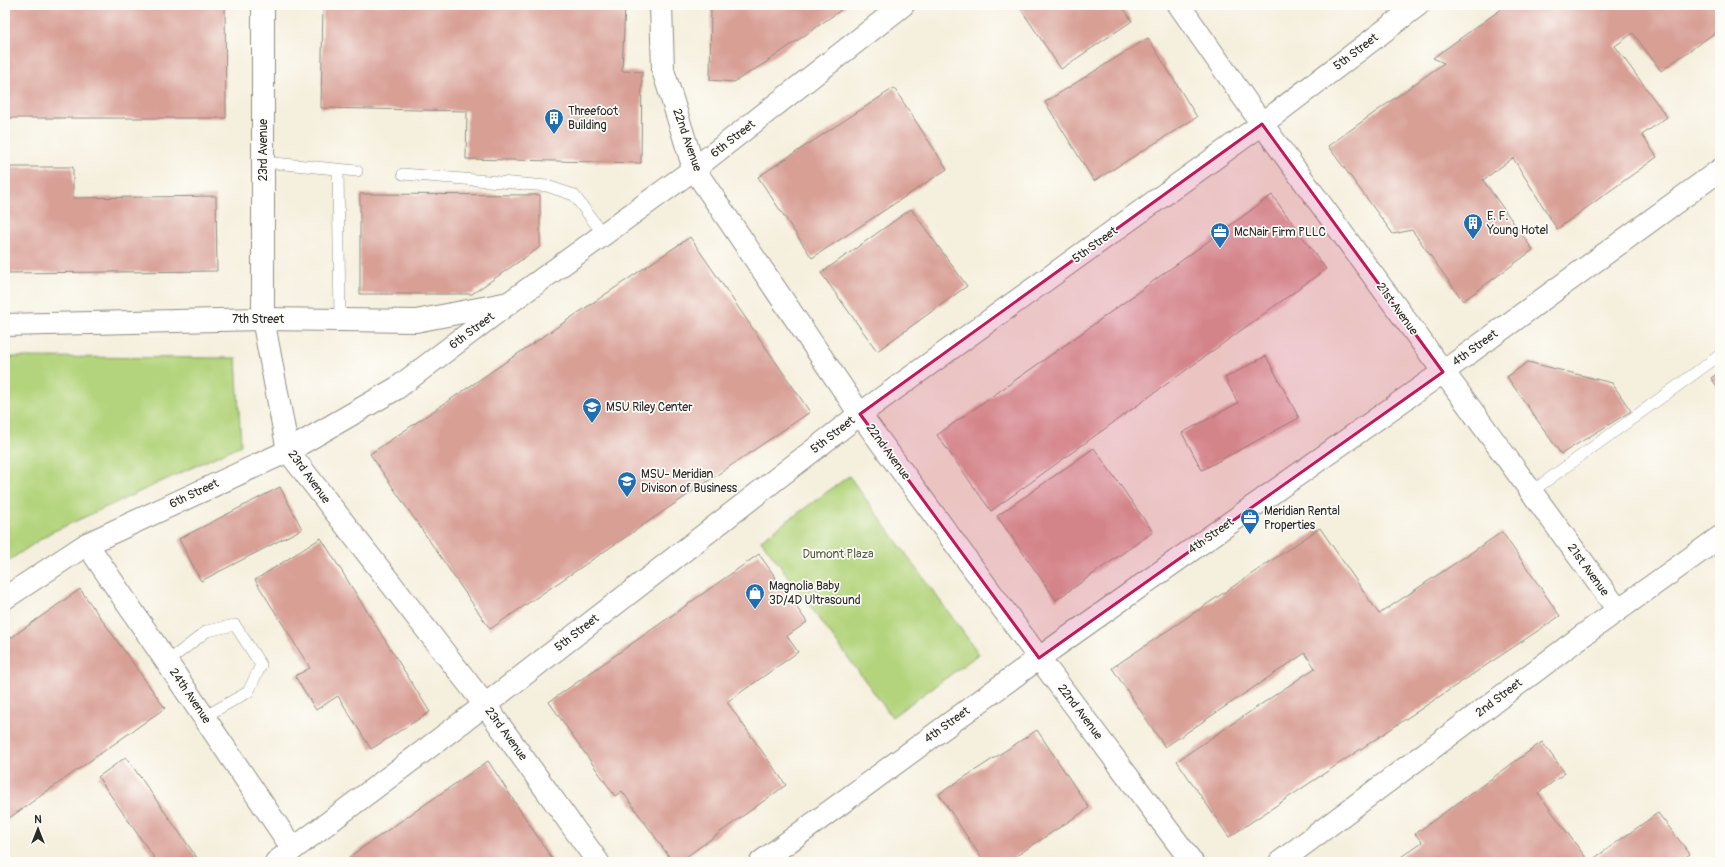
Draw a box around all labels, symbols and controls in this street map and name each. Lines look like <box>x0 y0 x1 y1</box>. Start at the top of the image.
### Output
street label: 5th Street <box>1331 30 1381 74</box>
place label: Threefoot Building <box>568 104 618 133</box>
building icon: Threefoot Building <box>543 107 565 135</box>
street label: 22nd Avenue <box>669 107 705 174</box>
street label: 6th Street <box>708 117 758 161</box>
street label: 23rd Avenue <box>256 119 271 181</box>
place label: E. F. Young Hotel <box>1486 209 1549 238</box>
building icon: E. F. Young Hotel <box>1462 212 1484 240</box>
office icon: McNair Firm PLLC <box>1209 221 1231 249</box>
street label: 5th Street <box>1070 224 1121 266</box>
place label: McNair Firm PLLC <box>1234 225 1326 240</box>
street label: 21st Avenue <box>1373 280 1421 338</box>
street label: 6th Street <box>446 309 498 353</box>
street label: 7th Street <box>232 312 284 327</box>
street label: 4th Street <box>1449 326 1501 370</box>
school or university icon: MSU Riley Center <box>581 396 603 424</box>
place label: MSU Riley Center <box>606 400 693 415</box>
street label: 5th Street <box>808 413 858 457</box>
street label: 22nd Avenue <box>863 421 913 483</box>
street label: 23rd Avenue <box>285 447 333 507</box>
place label: MSU- Meridian Divison of Business <box>641 467 738 496</box>
school or university icon: MSU- Meridian Divison of Business <box>616 470 638 498</box>
street label: 6th Street <box>167 476 221 512</box>
place label: Meridian Rental Properties <box>1264 504 1340 533</box>
office icon: Meridian Rental Properties <box>1239 507 1261 535</box>
street label: 4th Street <box>1185 515 1237 557</box>
street label: 21st Avenue <box>1564 541 1612 599</box>
park label: Dumont Plaza <box>803 547 874 562</box>
place label: Magnolia Baby 3D/4D Ultrasound <box>769 579 861 608</box>
shop icon: Magnolia Baby 3D/4D Ultrasound <box>744 582 766 610</box>
street label: 5th Street <box>552 611 602 655</box>
street label: 24th Avenue <box>166 665 214 727</box>
street label: 2nd Street <box>1473 676 1525 720</box>
street label: 22nd Avenue <box>1054 681 1106 743</box>
street label: 4th Street <box>921 703 973 747</box>
street label: 23rd Avenue <box>482 704 530 764</box>
north arrow <box>18 809 58 849</box>
text: N <box>34 813 42 826</box>

